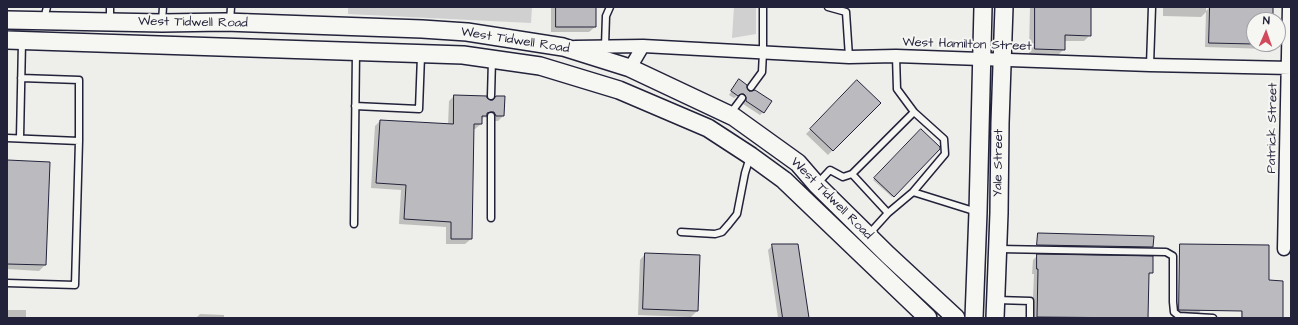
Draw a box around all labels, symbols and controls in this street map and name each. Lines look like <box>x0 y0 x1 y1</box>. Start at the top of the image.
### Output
north arrow <box>1246 12 1286 52</box>
text: N <box>1263 13 1270 28</box>
street label: West Tidwell Road <box>138 14 248 32</box>
street label: West Tidwell Road <box>460 25 570 57</box>
street label: West Hamilton Street <box>902 35 1032 55</box>
street label: Patrick Street <box>1264 82 1282 174</box>
street label: Yale Street <box>991 129 1007 197</box>
street label: West Tidwell Road <box>787 155 875 243</box>

